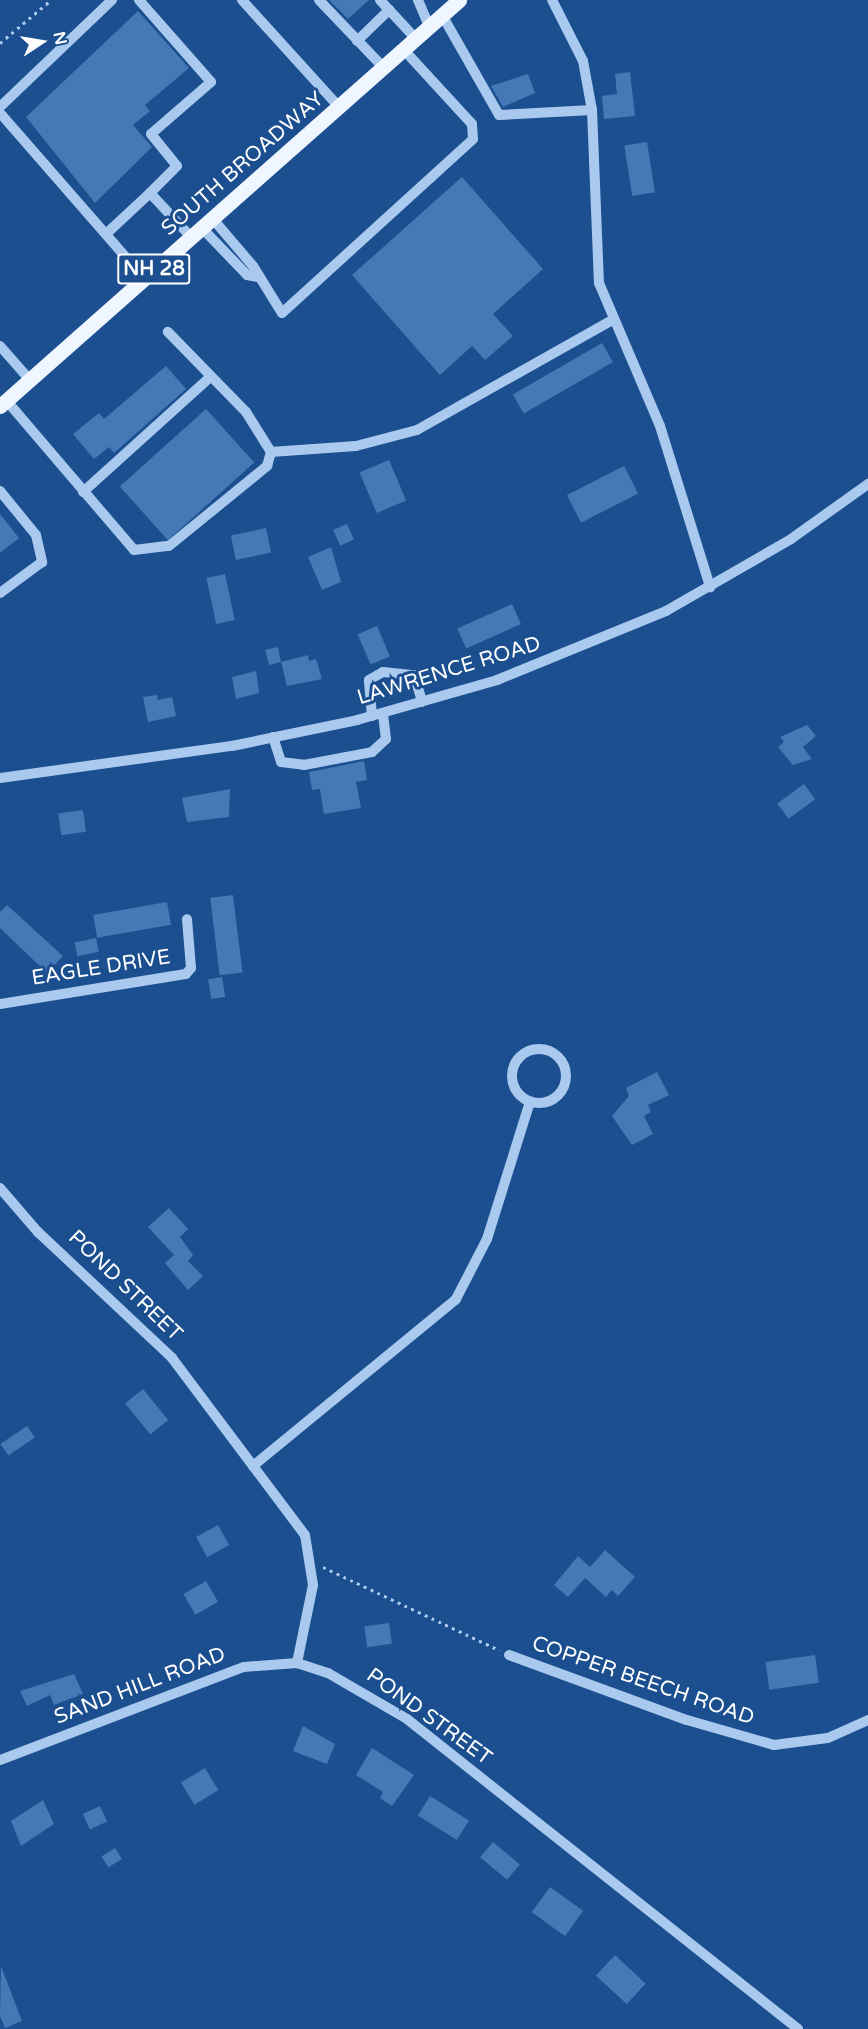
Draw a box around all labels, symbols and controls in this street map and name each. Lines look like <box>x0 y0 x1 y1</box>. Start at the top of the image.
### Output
north arrow <box>12 12 72 72</box>
text: N <box>48 30 71 47</box>
street label: SOUTH BROADWAY <box>157 87 329 241</box>
road number: NH 28 <box>116 252 192 286</box>
street label: LAWRENCE ROAD <box>354 631 544 711</box>
street label: EAGLE DRIVE <box>30 945 172 991</box>
street label: POND STREET <box>63 1225 187 1347</box>
street label: COPPER BEECH ROAD <box>529 1631 757 1731</box>
street label: SAND HILL ROAD <box>51 1642 229 1730</box>
street label: POND STREET <box>361 1663 497 1771</box>

